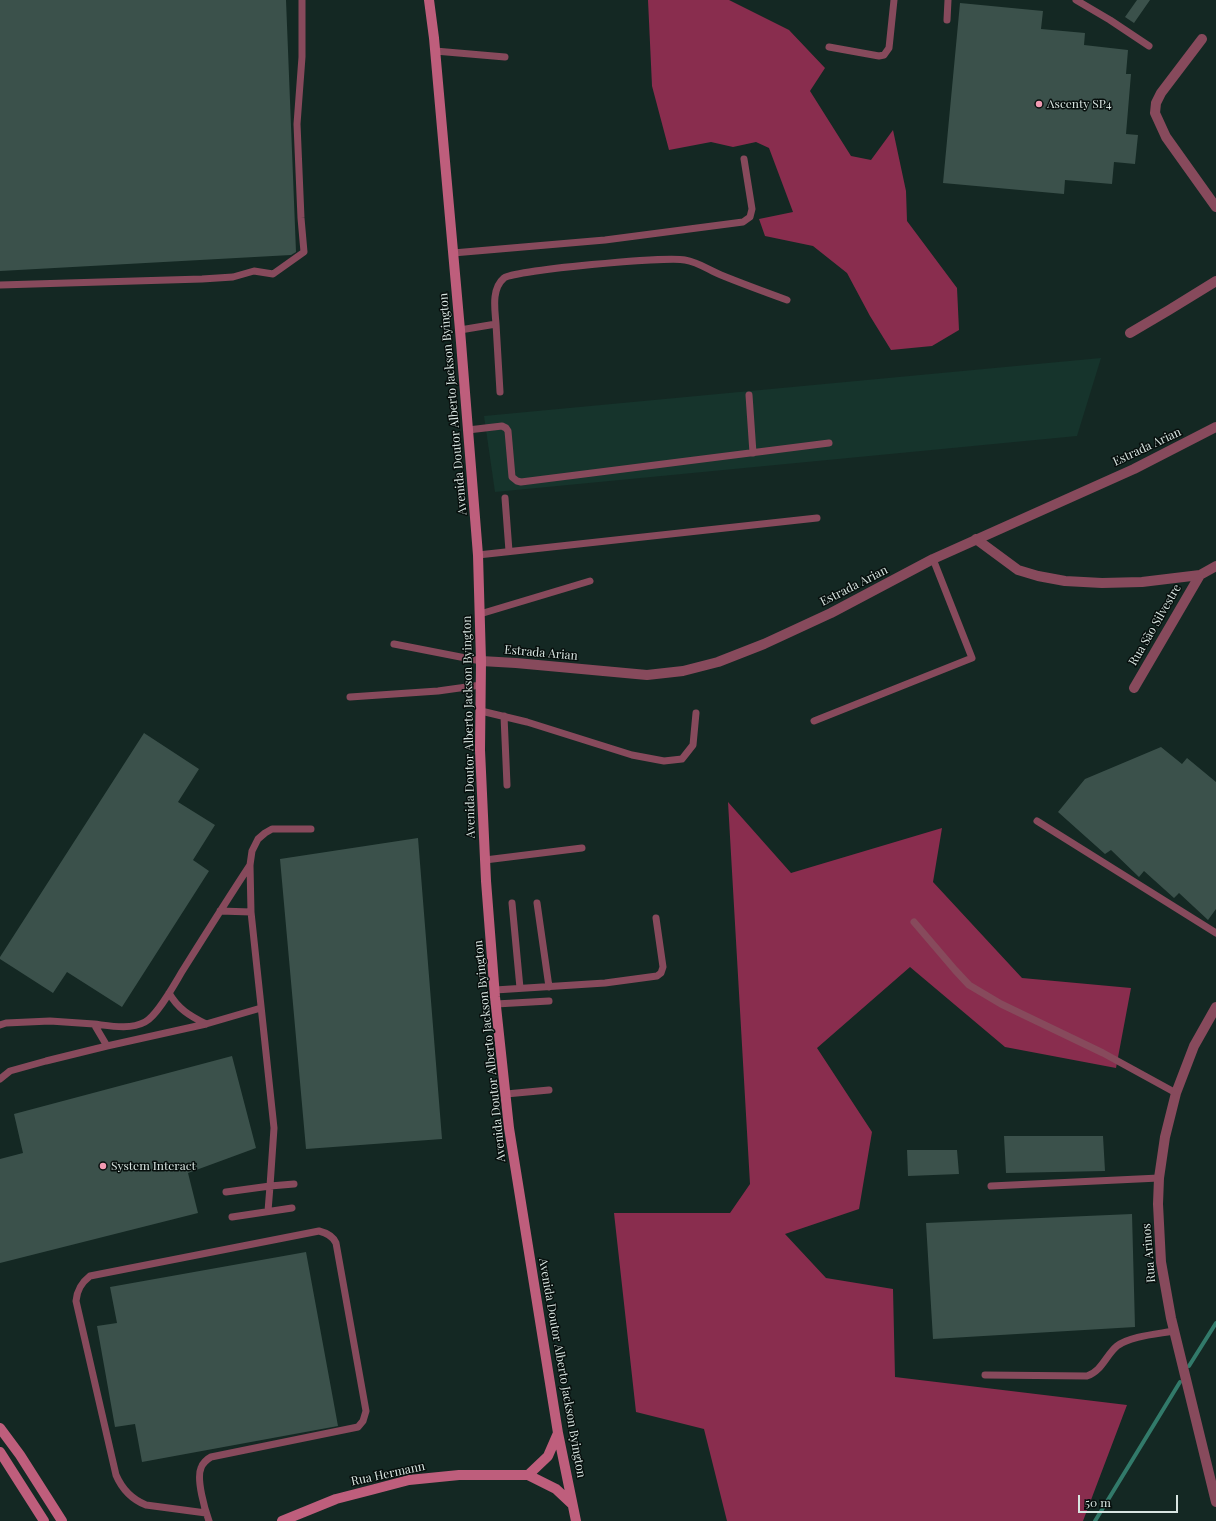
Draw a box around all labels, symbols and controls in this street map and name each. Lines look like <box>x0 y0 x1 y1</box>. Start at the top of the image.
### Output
place label: Ascenty SP4 <box>1047 97 1112 111</box>
marker: Ascenty SP4 <box>1034 99 1044 109</box>
street label: Avenida Doutor Alberto Jackson Byington <box>436 292 470 516</box>
street label: Estrada Arian <box>1111 425 1183 469</box>
street label: Estrada Arian <box>818 563 890 609</box>
street label: Rua São Silvestre <box>1126 582 1184 668</box>
street label: Avenida Doutor Alberto Jackson Byington <box>460 616 478 838</box>
street label: Estrada Arian <box>504 643 578 663</box>
street label: Avenida Doutor Alberto Jackson Byington <box>471 939 509 1163</box>
place label: System Interact <box>111 1159 196 1173</box>
marker: System Interact <box>98 1161 108 1171</box>
street label: Rua Arinos <box>1139 1223 1159 1283</box>
street label: Avenida Doutor Alberto Jackson Byington <box>536 1257 588 1479</box>
street label: Rua Hermann <box>350 1459 426 1489</box>
scale bar <box>1080 1487 1180 1513</box>
text: 50 m <box>1085 1494 1111 1510</box>

